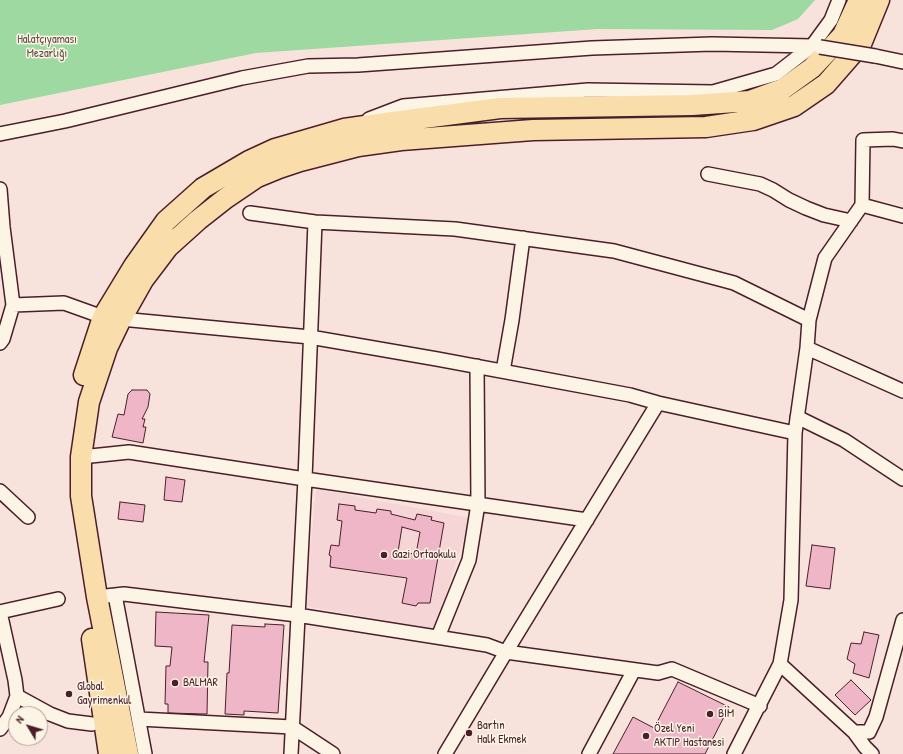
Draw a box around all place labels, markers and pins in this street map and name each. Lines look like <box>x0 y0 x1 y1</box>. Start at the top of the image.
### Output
place label: Gazi Ortaokulu <box>392 548 456 562</box>
marker: Gazi Ortaokulu <box>379 550 389 560</box>
place label: BALMAR <box>183 676 218 690</box>
marker: BALMAR <box>170 678 180 688</box>
place label: Global Gayrimenkul <box>77 680 131 708</box>
marker: Global Gayrimenkul <box>64 689 74 699</box>
place label: BİM <box>718 707 734 721</box>
marker: BİM <box>705 709 715 719</box>
place label: Bartın Halk Ekmek <box>477 719 526 747</box>
place label: Özel Yeni AKTIP Hastanesi <box>654 722 724 750</box>
marker: Bartın Halk Ekmek <box>464 728 474 738</box>
marker: Özel Yeni AKTIP Hastanesi <box>641 731 651 741</box>

